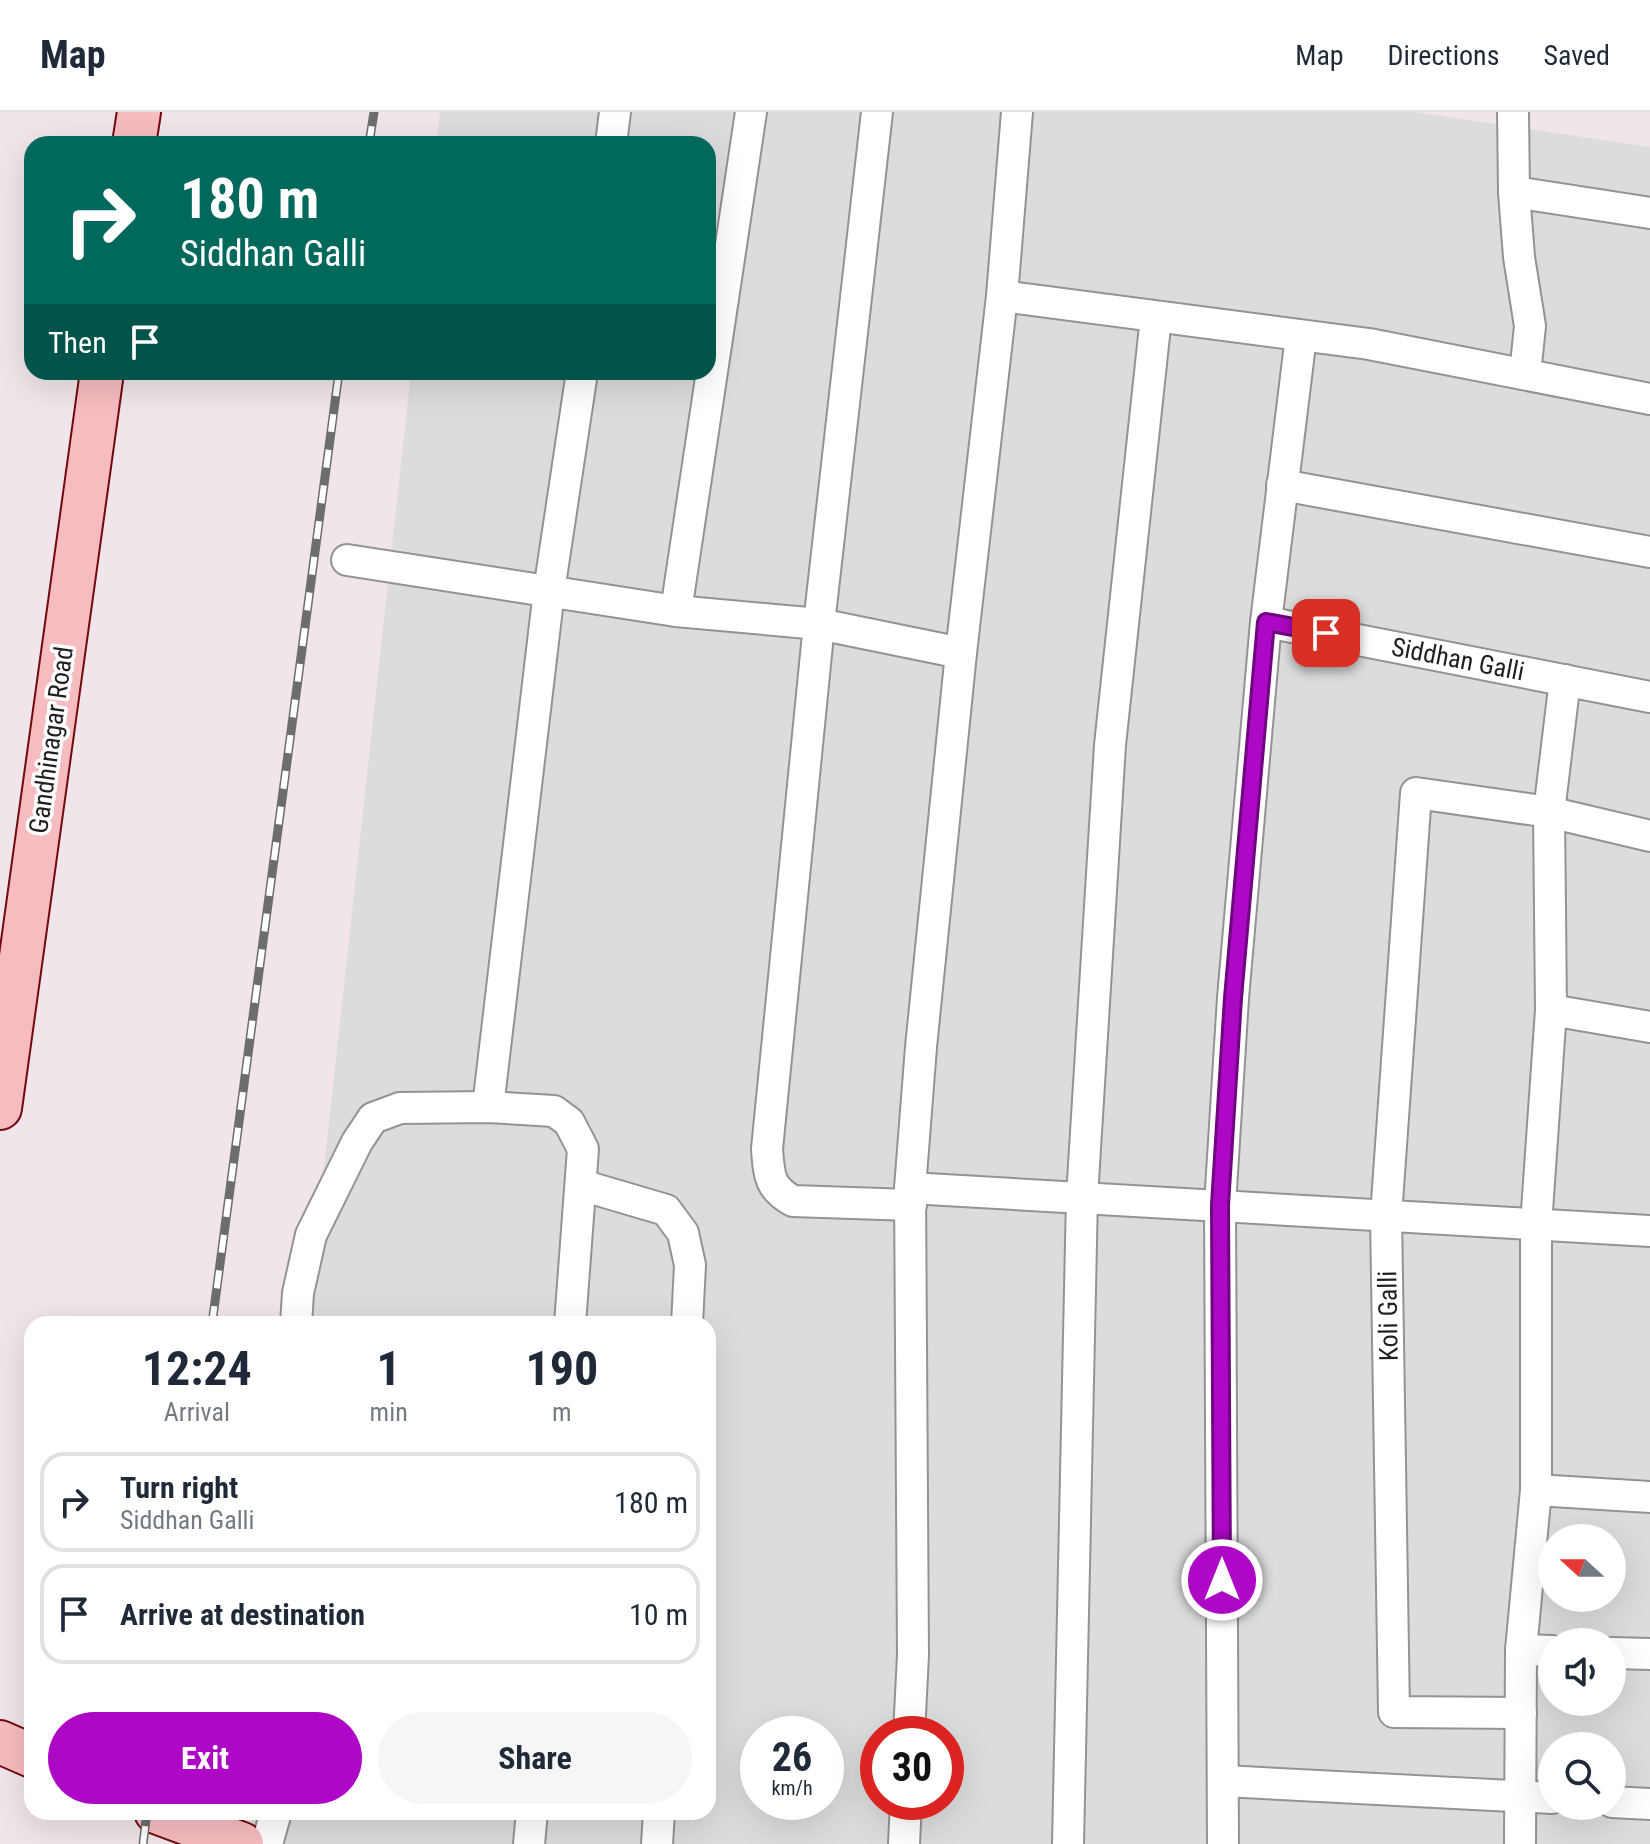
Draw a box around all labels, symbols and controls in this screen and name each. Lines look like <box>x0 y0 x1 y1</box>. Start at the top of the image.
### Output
text: Map <box>40 33 106 77</box>
text: Map <box>1295 39 1344 72</box>
text: Directions <box>1388 39 1499 72</box>
text: Saved <box>1543 39 1610 72</box>
text: 180 m <box>180 166 319 232</box>
icon: right <box>48 168 152 272</box>
text: Siddhan Galli <box>180 233 366 275</box>
icon: arrive <box>123 320 167 364</box>
text: Then <box>48 325 107 360</box>
pin <box>1292 599 1360 667</box>
icon: arrive <box>1304 611 1348 655</box>
street label: Siddhan Galli <box>1389 631 1527 687</box>
street label: Gandhinagar Road <box>23 645 79 835</box>
street label: Koli Galli <box>1372 1270 1404 1362</box>
text: 12:24 <box>142 1340 252 1397</box>
text: 1 <box>377 1340 401 1397</box>
text: 190 <box>525 1340 598 1397</box>
text: Arrival <box>164 1397 230 1427</box>
text: min <box>370 1397 408 1427</box>
text: m <box>552 1397 572 1427</box>
text: Turn right <box>120 1470 238 1505</box>
icon: right <box>52 1480 96 1524</box>
text: 180 m <box>614 1485 688 1520</box>
text: Siddhan Galli <box>120 1505 255 1535</box>
north arrow <box>1538 1524 1626 1612</box>
map controls <box>1538 1524 1626 1820</box>
position arrow <box>1180 1538 1264 1622</box>
icon: arrive <box>52 1592 96 1636</box>
text: Arrive at destination <box>120 1597 365 1632</box>
text: 10 m <box>629 1597 688 1632</box>
button: sound <box>1538 1628 1626 1716</box>
button: Exit <box>48 1712 362 1804</box>
button: Share <box>378 1712 692 1804</box>
speed limit sign: 30 <box>860 1716 964 1820</box>
button: search <box>1538 1732 1626 1820</box>
text: 26 <box>772 1734 812 1781</box>
text: km/h <box>771 1776 813 1800</box>

